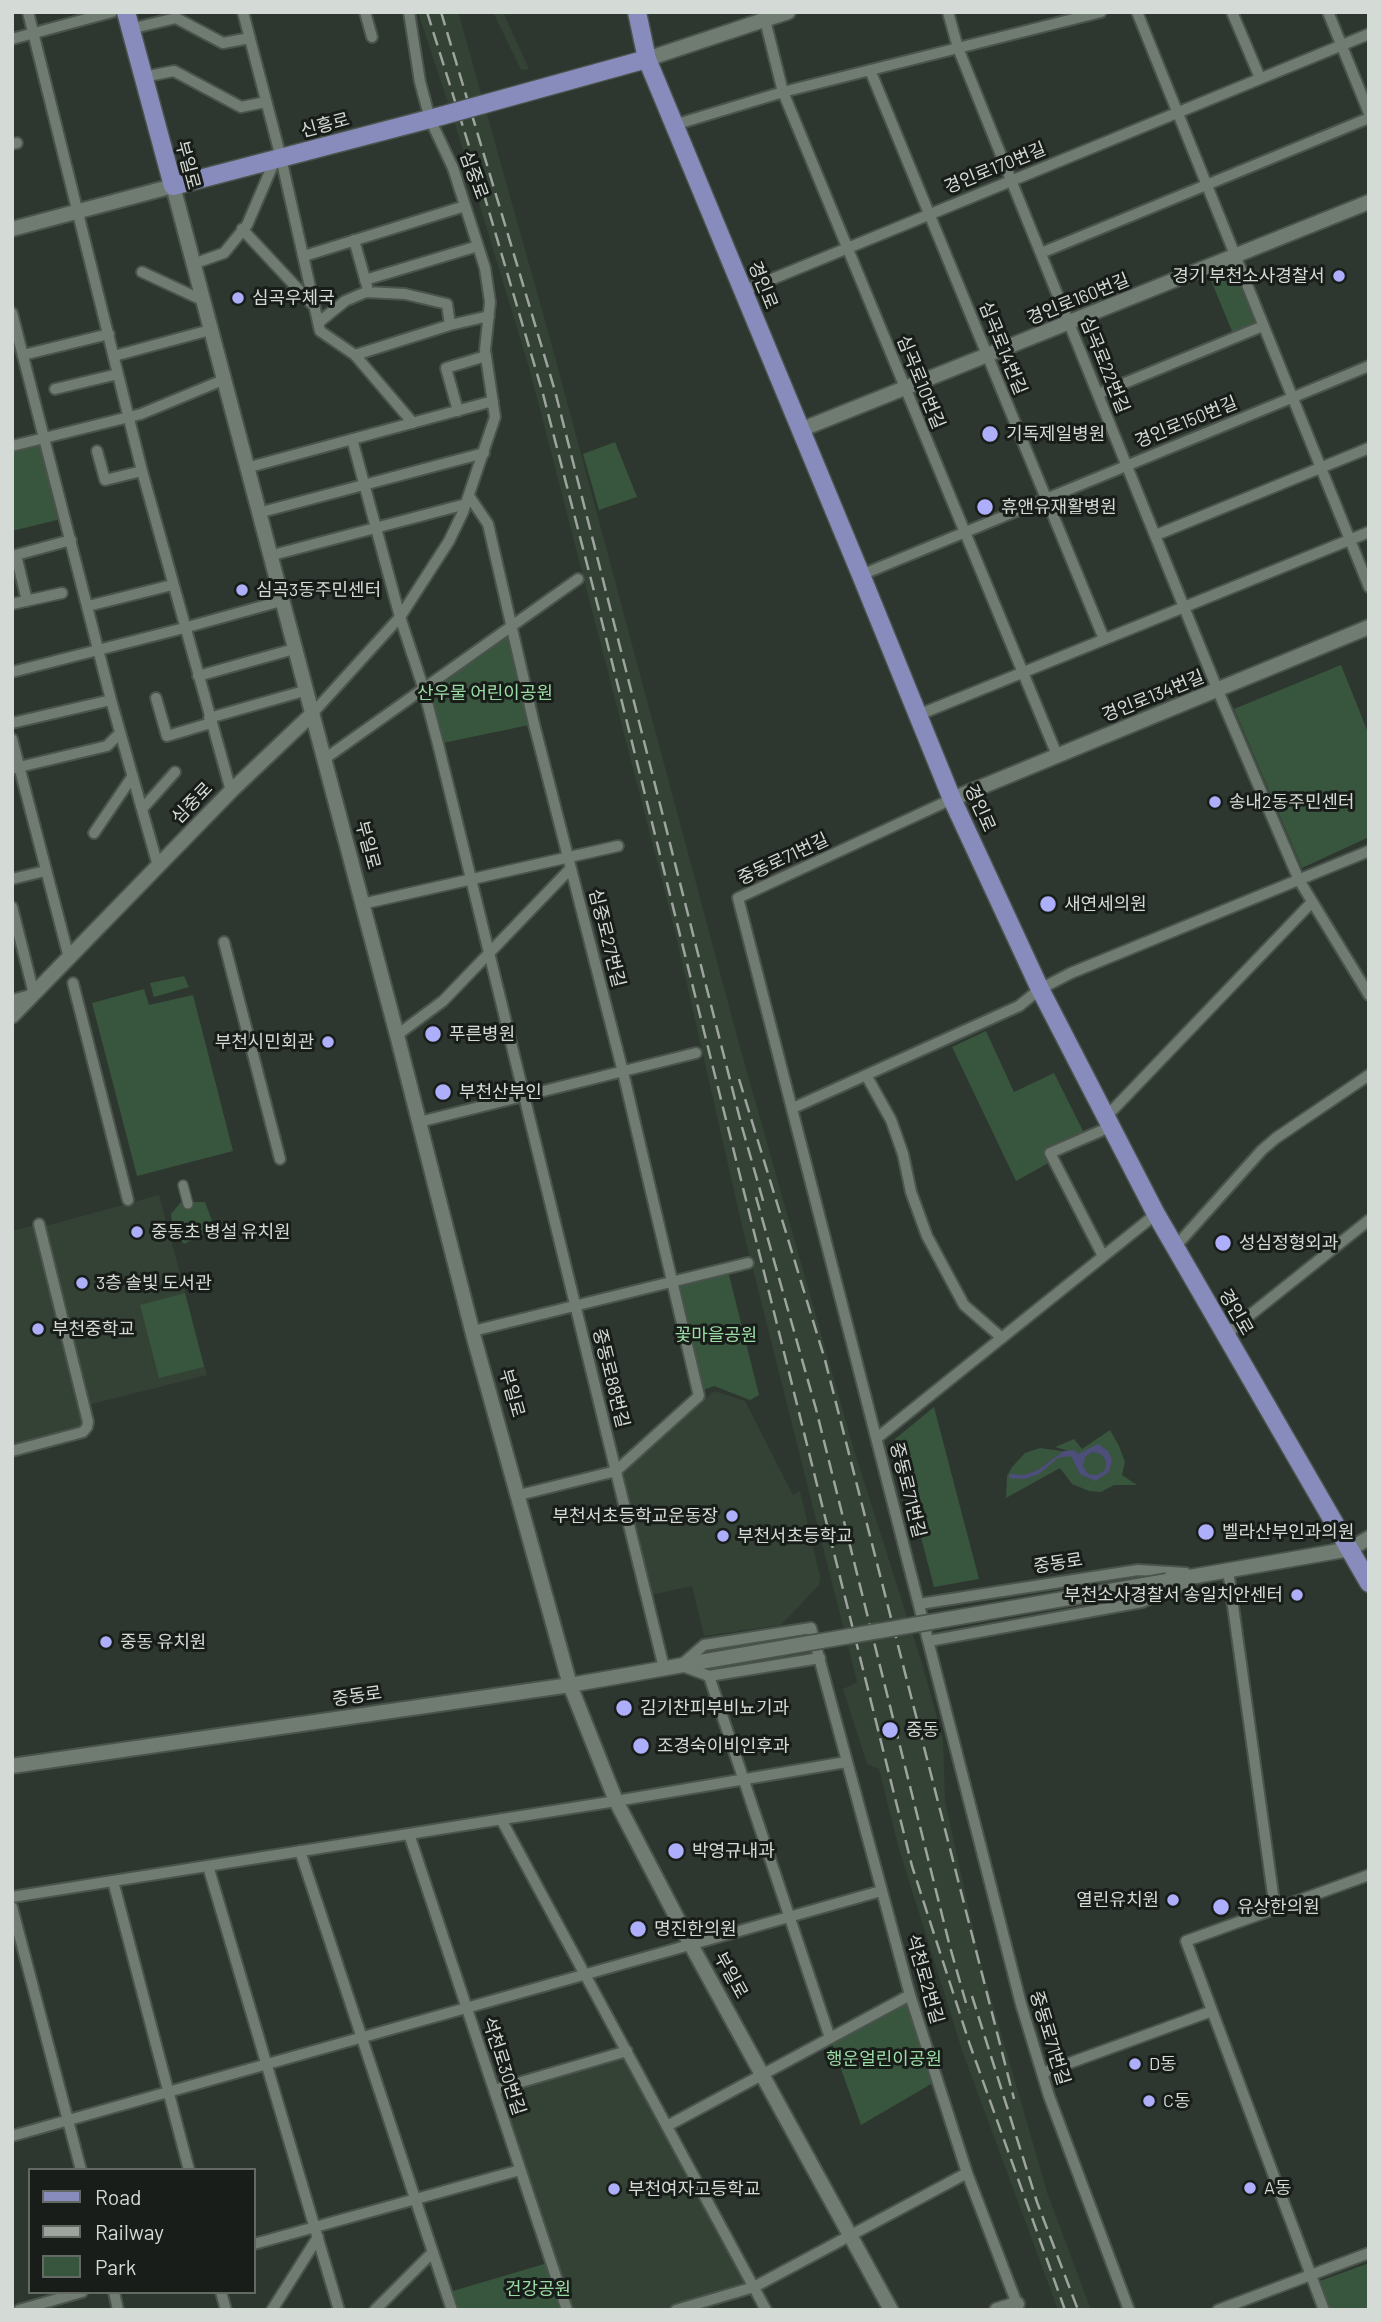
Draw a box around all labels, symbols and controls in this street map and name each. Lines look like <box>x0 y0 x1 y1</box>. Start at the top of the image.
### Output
street label: 신흥로 <box>298 108 352 142</box>
street label: 부일로 <box>171 138 205 192</box>
street label: 경인로170번길 <box>941 138 1049 198</box>
street label: 심중로 <box>455 148 493 202</box>
street label: 경인로 <box>744 258 782 312</box>
place label: 경기 부천소사경찰서 <box>1172 265 1325 287</box>
marker: 경기 부천소사경찰서 <box>1331 268 1347 284</box>
street label: 경인로160번길 <box>1024 269 1132 329</box>
place label: 심곡우체국 <box>252 287 335 309</box>
marker: 심곡우체국 <box>230 290 246 306</box>
street label: 심곡로14번길 <box>974 298 1032 398</box>
street label: 심곡로22번길 <box>1076 314 1134 416</box>
street label: 심곡로10번길 <box>892 332 950 432</box>
street label: 경인로150번길 <box>1132 392 1240 452</box>
place label: 기독제일병원 <box>1006 423 1105 445</box>
marker: 기독제일병원 <box>980 424 1000 444</box>
place label: 휴앤유재활병원 <box>1001 496 1117 518</box>
marker: 휴앤유재활병원 <box>975 497 995 517</box>
place label: 심곡3동주민센터 <box>256 579 381 601</box>
marker: 심곡3동주민센터 <box>234 582 250 598</box>
street label: 경인로134번길 <box>1099 666 1207 726</box>
park label: 산우물 어린이공원 <box>417 682 553 704</box>
street label: 심중로 <box>167 778 217 828</box>
street label: 경인로 <box>960 781 1000 835</box>
place label: 송내2동주민센터 <box>1229 791 1355 813</box>
marker: 송내2동주민센터 <box>1207 794 1223 810</box>
street label: 부일로 <box>351 818 385 872</box>
street label: 중동로71번길 <box>734 829 832 889</box>
street label: 심중로27번길 <box>584 886 630 990</box>
place label: 새연세의원 <box>1064 893 1147 915</box>
marker: 새연세의원 <box>1038 894 1058 914</box>
place label: 푸른병원 <box>449 1023 515 1045</box>
marker: 푸른병원 <box>423 1024 443 1044</box>
place label: 부천시민회관 <box>215 1031 314 1053</box>
marker: 부천시민회관 <box>320 1034 336 1050</box>
place label: 부천산부인 <box>459 1081 542 1103</box>
marker: 부천산부인 <box>433 1082 453 1102</box>
place label: 중동초 병설 유치원 <box>151 1221 291 1243</box>
marker: 중동초 병설 유치원 <box>129 1224 145 1240</box>
place label: 성심정형외과 <box>1239 1232 1338 1254</box>
marker: 성심정형외과 <box>1213 1233 1233 1253</box>
place label: 3층 솔빛 도서관 <box>96 1272 212 1294</box>
marker: 3층 솔빛 도서관 <box>74 1275 90 1291</box>
street label: 경인로 <box>1214 1285 1258 1339</box>
place label: 부천중학교 <box>52 1318 135 1340</box>
marker: 부천중학교 <box>30 1321 46 1337</box>
park label: 꽃마을공원 <box>675 1324 757 1346</box>
street label: 중동로88번길 <box>588 1326 634 1430</box>
street label: 부일로 <box>495 1366 529 1420</box>
street label: 중동로71번길 <box>886 1440 930 1540</box>
place label: 부천서초등학교운동장 <box>552 1505 718 1527</box>
marker: 부천서초등학교운동장 <box>724 1508 740 1524</box>
place label: 벨라산부인과의원 <box>1222 1521 1354 1543</box>
marker: 벨라산부인과의원 <box>1196 1522 1216 1542</box>
place label: 부천서초등학교 <box>737 1525 853 1547</box>
marker: 부천서초등학교 <box>715 1528 731 1544</box>
street label: 중동로 <box>1032 1548 1084 1578</box>
place label: 부천소사경찰서 송일치안센터 <box>1064 1584 1283 1606</box>
marker: 부천소사경찰서 송일치안센터 <box>1289 1587 1305 1603</box>
place label: 중동 유치원 <box>120 1631 206 1653</box>
marker: 중동 유치원 <box>98 1634 114 1650</box>
street label: 중동로 <box>331 1682 383 1710</box>
place label: 김기찬피부비뇨기과 <box>640 1697 789 1719</box>
marker: 김기찬피부비뇨기과 <box>614 1698 634 1718</box>
place label: 중동 <box>906 1719 939 1741</box>
marker: 중동 <box>880 1720 900 1740</box>
place label: 조경숙이비인후과 <box>657 1735 789 1757</box>
marker: 조경숙이비인후과 <box>631 1736 651 1756</box>
place label: 박영규내과 <box>692 1840 775 1862</box>
marker: 박영규내과 <box>666 1841 686 1861</box>
place label: 열린유치원 <box>1076 1889 1159 1911</box>
marker: 열린유치원 <box>1165 1892 1181 1908</box>
place label: 유상한의원 <box>1237 1896 1320 1918</box>
marker: 유상한의원 <box>1211 1897 1231 1917</box>
place label: 명진한의원 <box>654 1918 737 1940</box>
marker: 명진한의원 <box>628 1919 648 1939</box>
street label: 석천로2번길 <box>902 1932 948 2026</box>
street label: 부일로 <box>710 1948 752 2002</box>
street label: 중동로71번길 <box>1025 1988 1075 2088</box>
street label: 석천로30번길 <box>478 2014 530 2118</box>
park label: 행운얼린이공원 <box>826 2048 942 2070</box>
place label: D동 <box>1149 2053 1177 2075</box>
marker: D동 <box>1127 2056 1143 2072</box>
place label: C동 <box>1163 2090 1190 2112</box>
marker: C동 <box>1141 2093 1157 2109</box>
legend <box>28 2168 256 2294</box>
place label: A동 <box>1264 2177 1291 2199</box>
place label: 부천여자고등학교 <box>628 2178 760 2200</box>
marker: A동 <box>1242 2180 1258 2196</box>
marker: 부천여자고등학교 <box>606 2181 622 2197</box>
text: Road <box>95 2184 141 2209</box>
text: Railway <box>95 2219 164 2244</box>
text: Park <box>95 2254 136 2279</box>
park label: 건강공원 <box>505 2278 571 2300</box>

